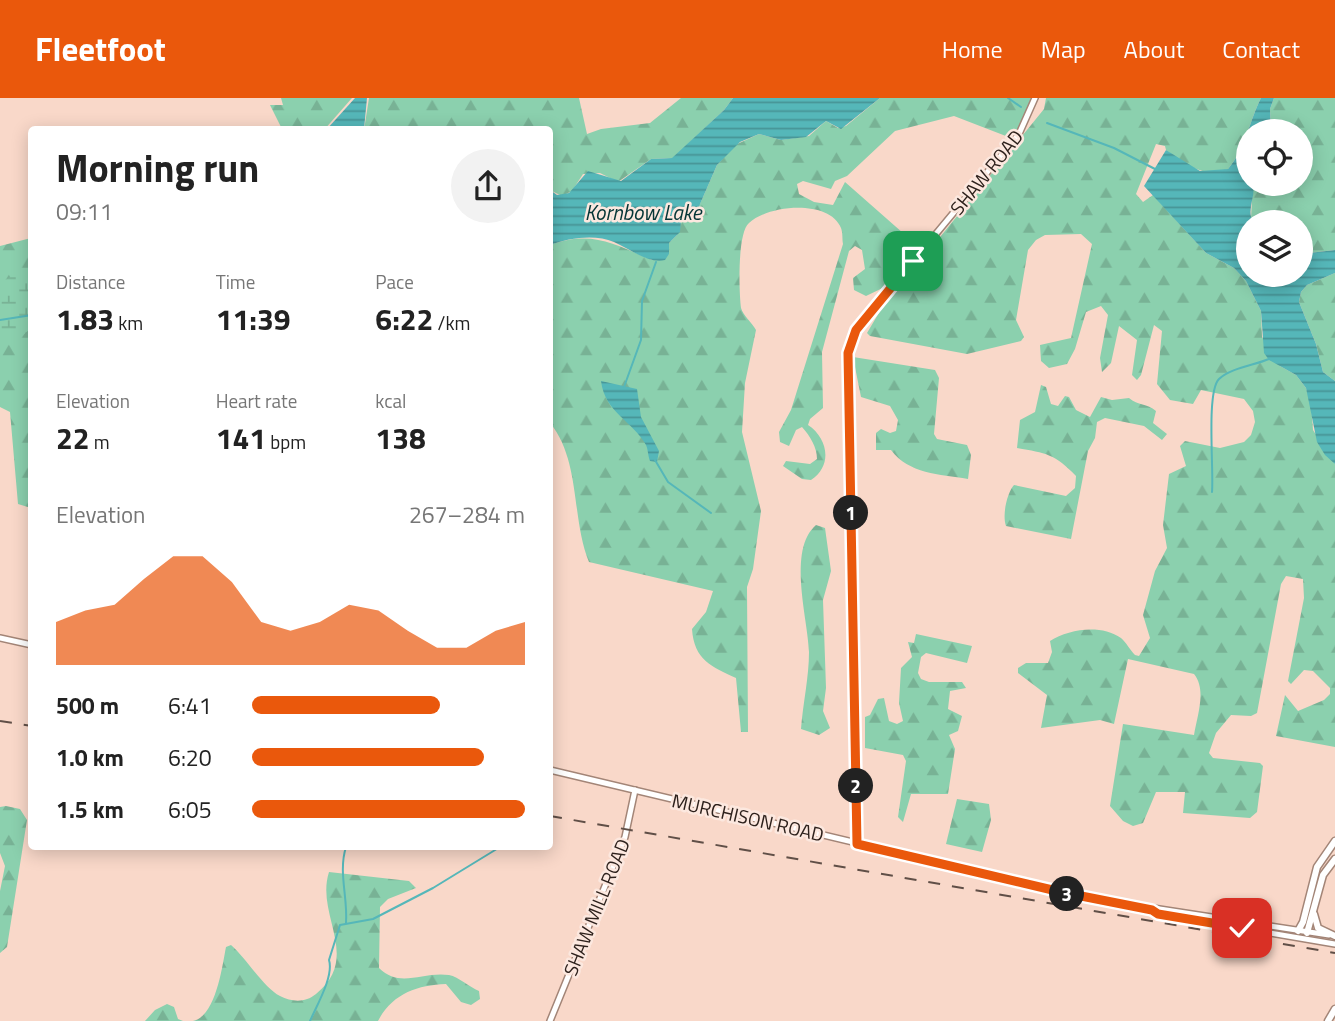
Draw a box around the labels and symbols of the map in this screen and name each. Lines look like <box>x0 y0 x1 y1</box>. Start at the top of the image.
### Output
street label: SHAW ROAD <box>942 123 1030 221</box>
water label: Kornbow Lake <box>585 196 703 228</box>
pin <box>883 231 943 291</box>
pin: 1 <box>834 496 868 530</box>
pin: 2 <box>838 768 874 804</box>
street label: MURCHISON ROAD <box>669 785 827 849</box>
street label: SHAW MILL ROAD <box>555 834 637 980</box>
pin: 3 <box>1050 876 1084 912</box>
pin <box>1212 898 1272 958</box>

